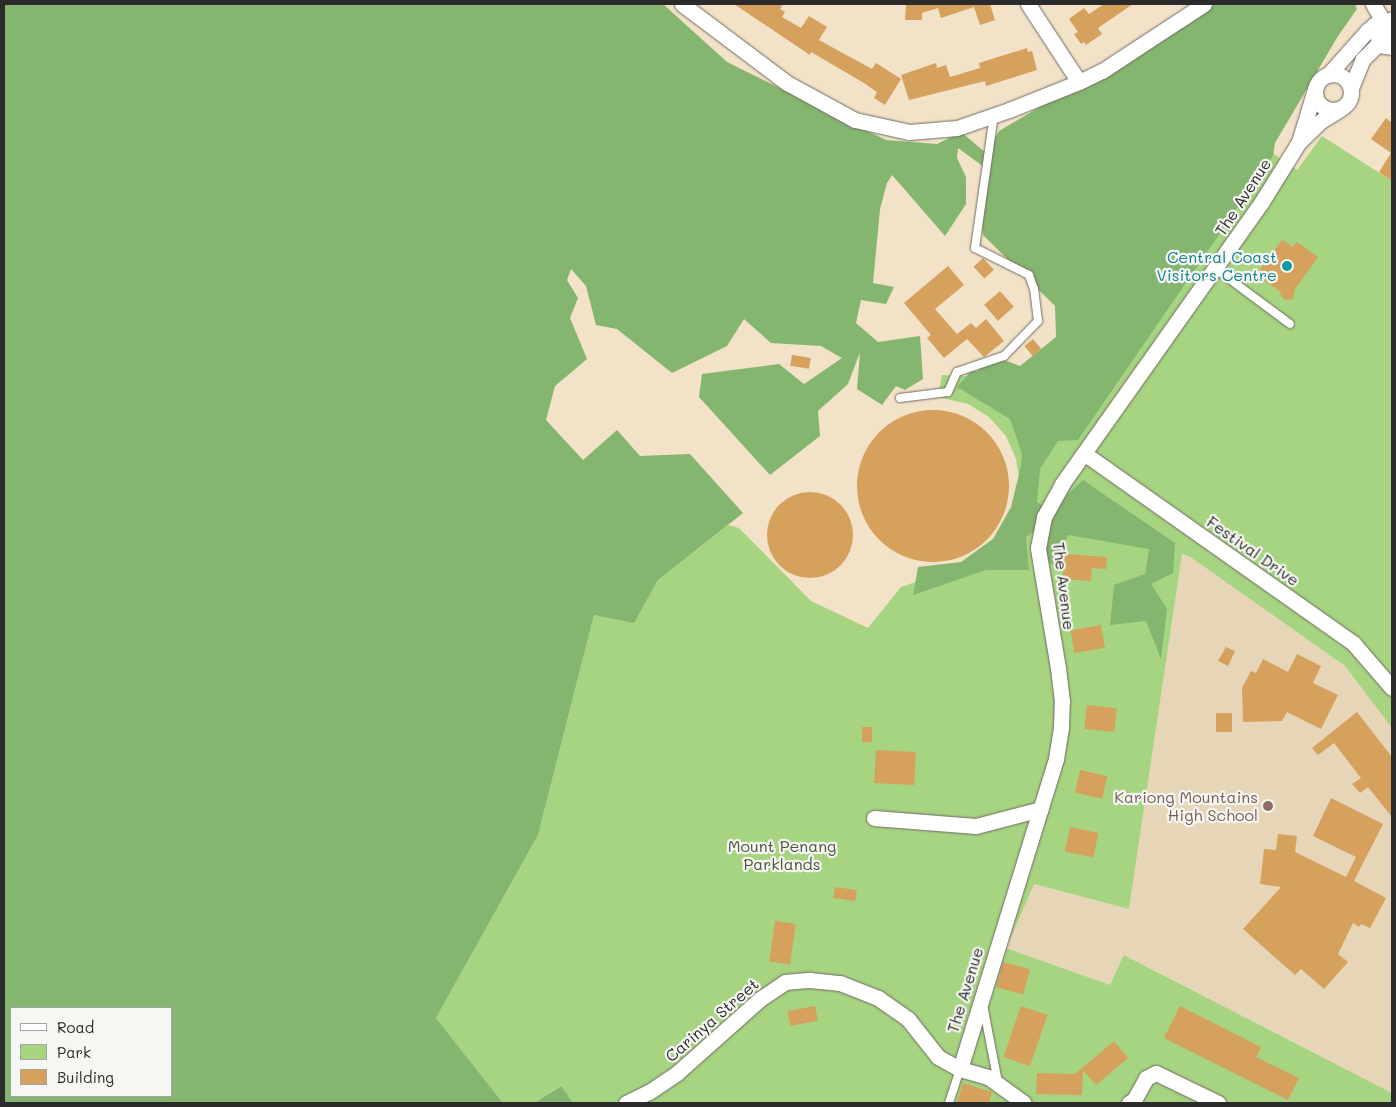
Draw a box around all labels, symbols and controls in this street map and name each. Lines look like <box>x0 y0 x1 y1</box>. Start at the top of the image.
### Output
street label: The Avenue <box>1211 155 1275 239</box>
place label: Central Coast Visitors Centre <box>1157 247 1277 285</box>
marker: Central Coast Visitors Centre <box>1281 260 1293 272</box>
street label: Festival Drive <box>1203 512 1303 590</box>
street label: The Avenue <box>1049 541 1079 631</box>
place label: Kariong Mountains High School <box>1114 787 1258 825</box>
marker: Kariong Mountains High School <box>1262 800 1274 812</box>
park label: Mount Penang Parklands <box>728 836 836 874</box>
street label: The Avenue <box>943 945 987 1035</box>
street label: Carinya Street <box>661 974 763 1066</box>
legend <box>10 1007 172 1097</box>
text: Road <box>57 1017 94 1037</box>
text: Park <box>57 1042 91 1062</box>
text: Building <box>57 1067 114 1087</box>

